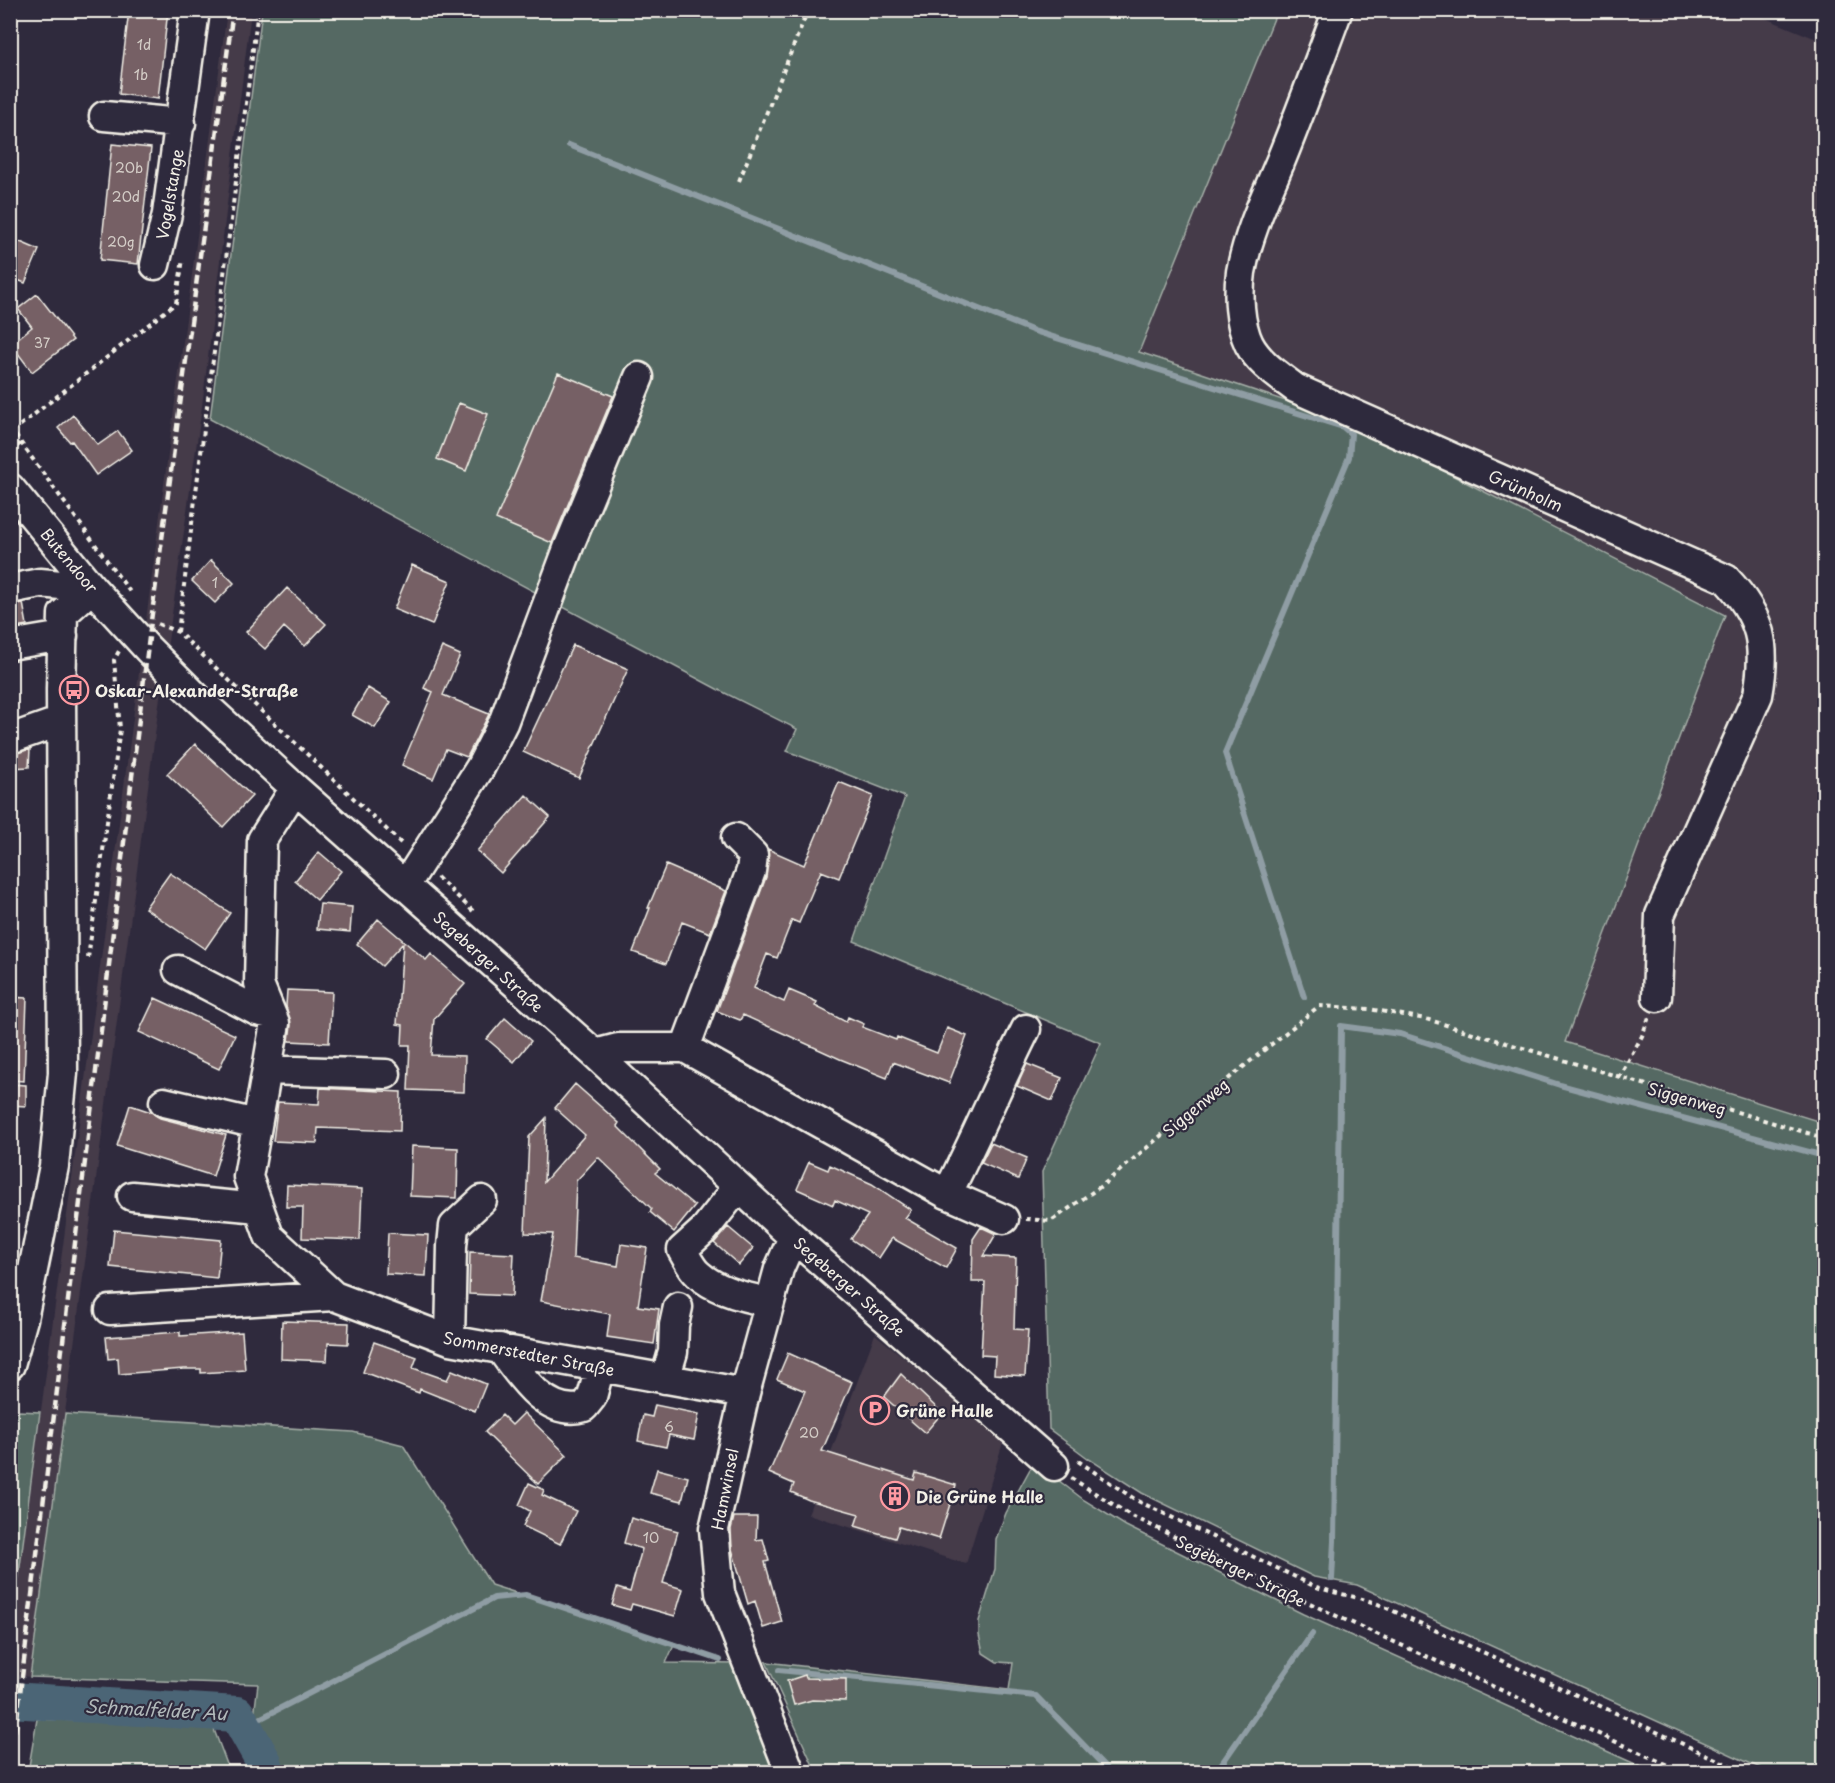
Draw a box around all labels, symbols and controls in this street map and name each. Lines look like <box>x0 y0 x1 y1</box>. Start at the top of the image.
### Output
house number: 1d <box>137 34 151 55</box>
house number: 1b <box>134 64 148 85</box>
street label: Vogelstange <box>149 147 189 241</box>
house number: 20b <box>115 157 143 178</box>
house number: 20d <box>112 186 140 207</box>
house number: 20g <box>107 231 135 252</box>
house number: 37 <box>34 332 51 353</box>
street label: Grünholm <box>1485 463 1567 517</box>
street label: Butendoor <box>36 522 105 598</box>
house number: 1 <box>212 572 218 593</box>
bus stop icon: Oskar-Alexander-Straße <box>58 674 90 706</box>
place label: Oskar-Alexander-Straße <box>95 678 298 702</box>
street label: Segeberger Straße <box>429 905 549 1017</box>
street label: Siggenweg <box>1156 1072 1234 1142</box>
street label: Siggenweg <box>1645 1075 1729 1121</box>
street label: Segeberger Straße <box>789 1231 911 1341</box>
street label: Sommerstedter Straße <box>441 1325 617 1381</box>
parking icon: Grüne Halle <box>859 1394 891 1426</box>
place label: Grüne Halle <box>896 1398 994 1422</box>
house number: 6 <box>664 1416 674 1437</box>
house number: 20 <box>799 1422 819 1443</box>
street label: Hamwinsel <box>704 1446 744 1532</box>
building icon: Die Grüne Halle <box>879 1480 911 1512</box>
place label: Die Grüne Halle <box>916 1484 1044 1508</box>
house number: 10 <box>643 1527 659 1548</box>
street label: Segeberger Straße <box>1172 1528 1310 1612</box>
water label: Schmalfelder Au <box>84 1692 229 1726</box>

